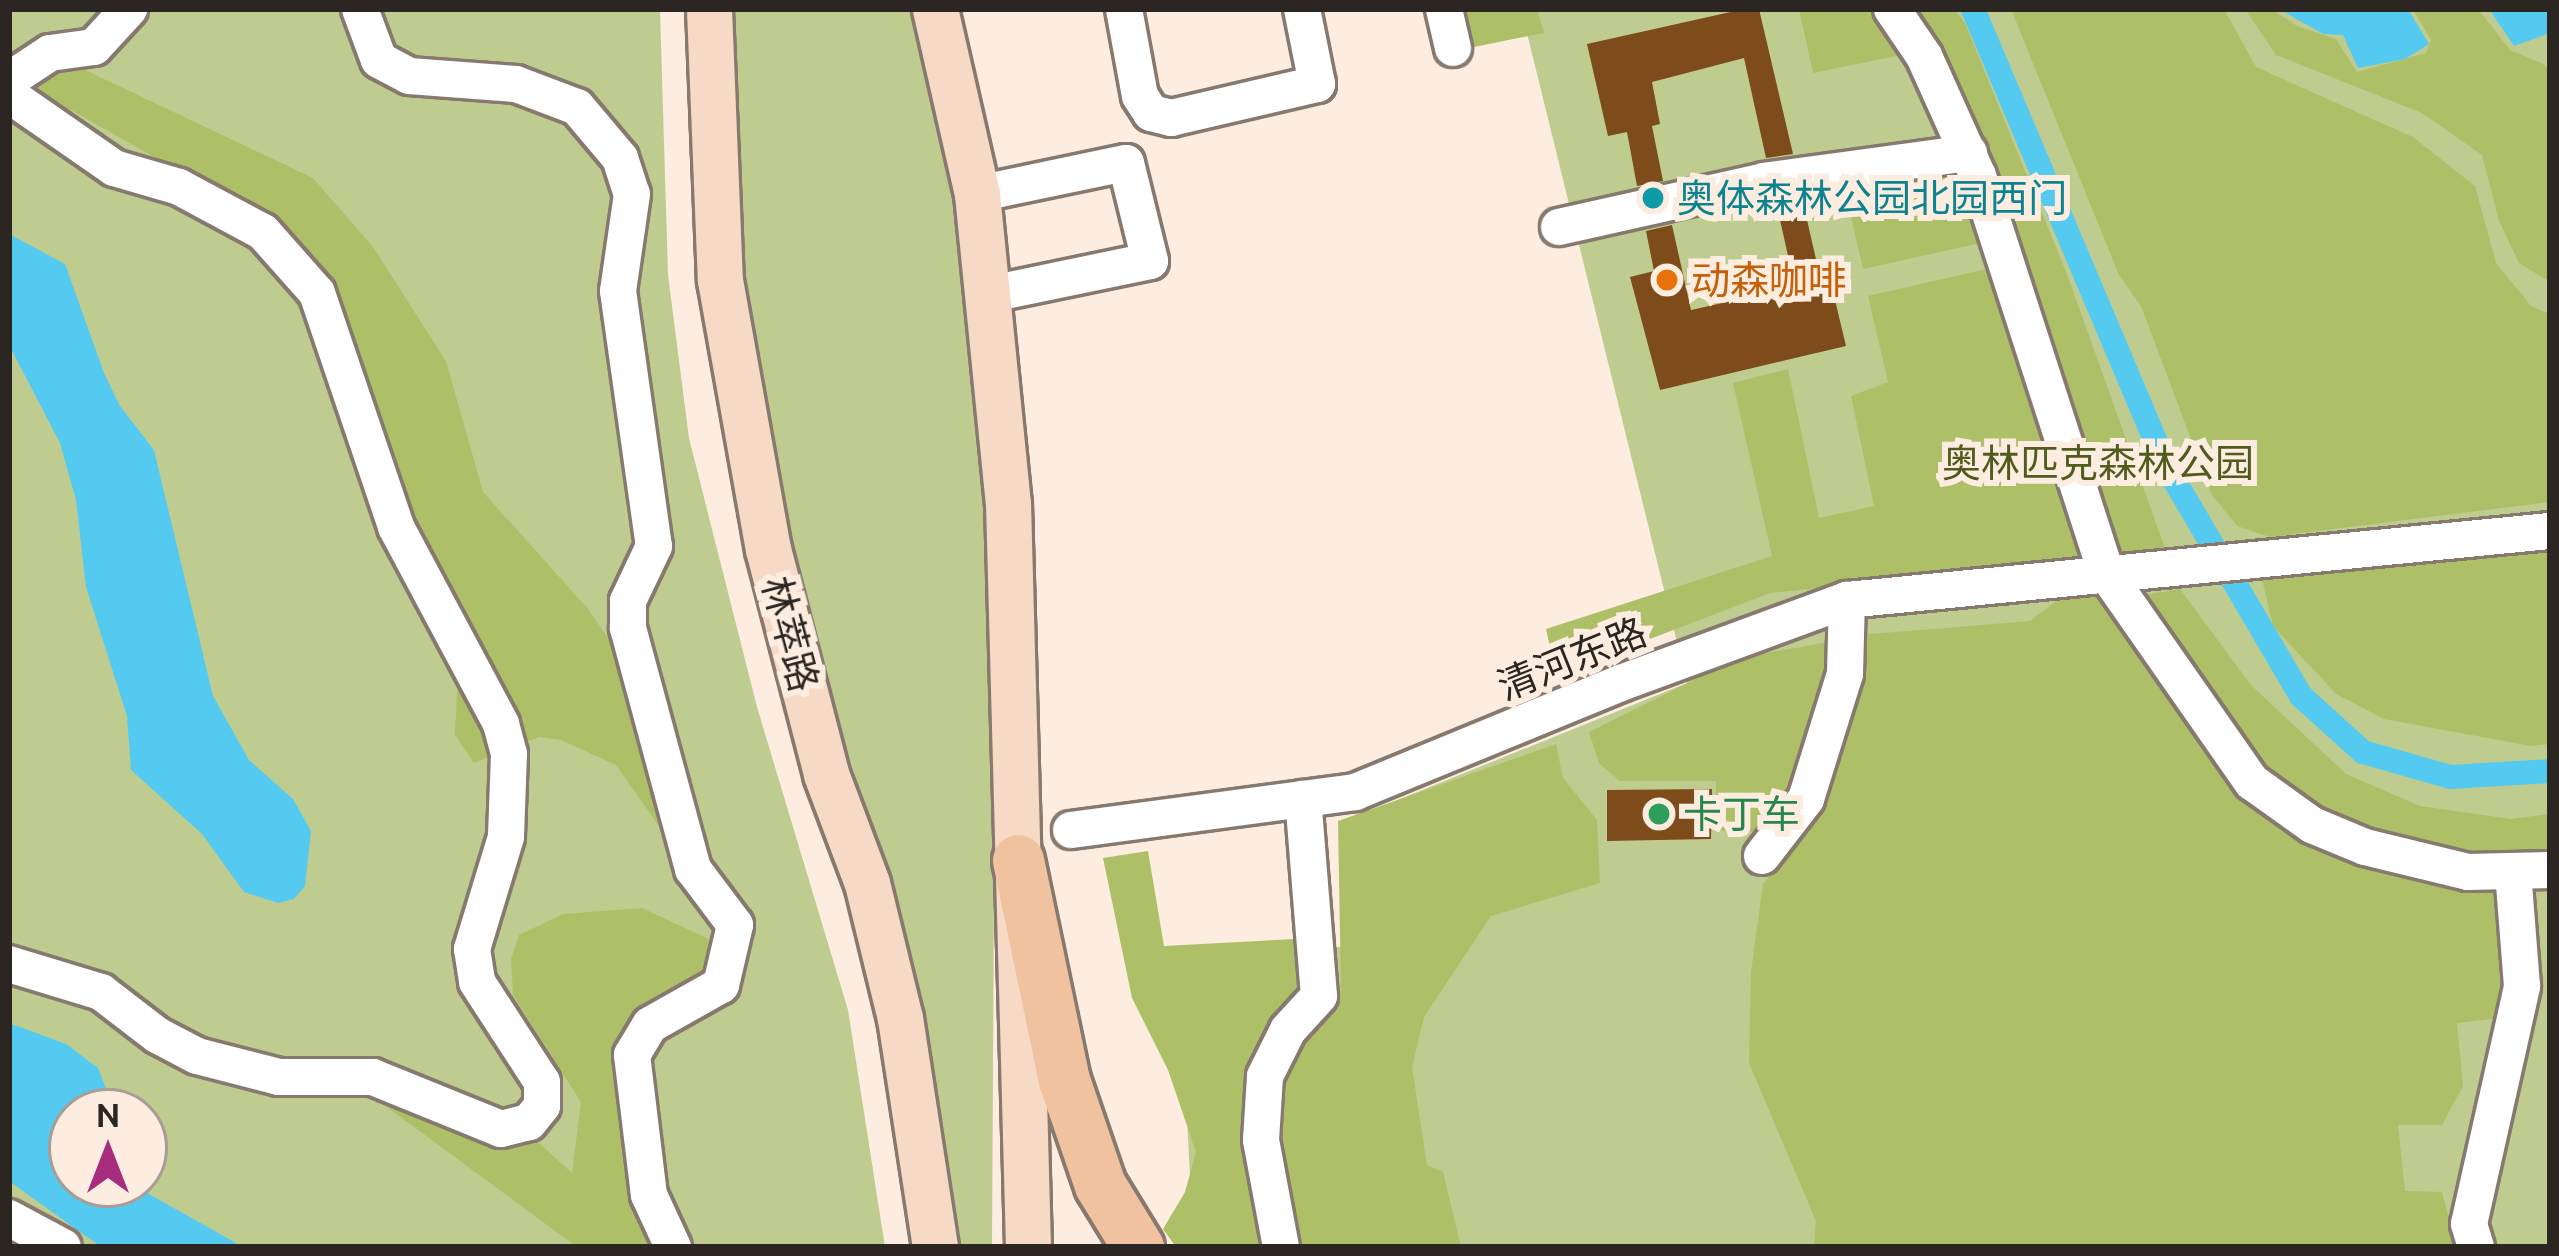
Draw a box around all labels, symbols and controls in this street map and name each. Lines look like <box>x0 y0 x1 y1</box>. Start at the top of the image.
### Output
place label: 奥体森林公园北园西门 <box>1677 175 2067 221</box>
marker: 奥体森林公园北园西门 <box>1640 185 1666 211</box>
place label: 动森咖啡 <box>1691 257 1847 303</box>
marker: 动森咖啡 <box>1654 267 1680 293</box>
park label: 奥林匹克森林公园 <box>1942 440 2254 486</box>
street label: 林萃路 <box>752 571 828 697</box>
street label: 清河东路 <box>1491 608 1653 710</box>
place label: 卡丁车 <box>1683 791 1800 837</box>
marker: 卡丁车 <box>1646 801 1672 827</box>
north arrow <box>48 1088 168 1208</box>
text: N <box>96 1096 120 1133</box>

